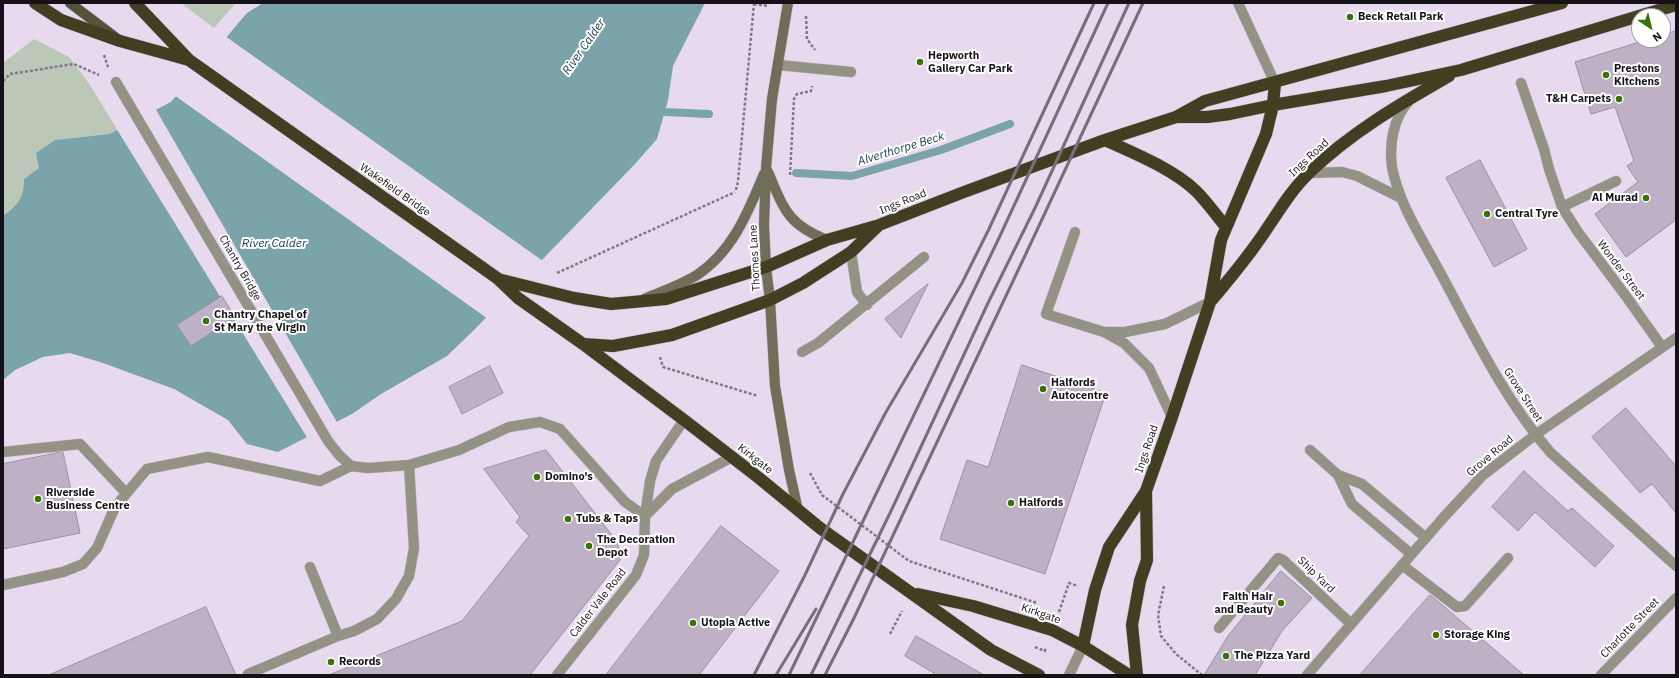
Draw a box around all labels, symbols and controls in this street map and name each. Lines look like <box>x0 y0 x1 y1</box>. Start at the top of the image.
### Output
north arrow <box>1631 8 1671 48</box>
place label: Beck Retail Park <box>1358 10 1443 24</box>
marker: Beck Retail Park <box>1345 12 1355 22</box>
water label: River Calder <box>560 16 608 78</box>
text: N <box>1650 29 1665 45</box>
place label: Hepworth Gallery Car Park <box>928 49 1012 75</box>
marker: Hepworth Gallery Car Park <box>915 57 925 67</box>
place label: Prestons Kitchens <box>1614 62 1660 88</box>
marker: Prestons Kitchens <box>1601 70 1611 80</box>
place label: T&H Carpets <box>1546 92 1611 106</box>
marker: T&H Carpets <box>1614 94 1624 104</box>
water label: Alverthorpe Beck <box>856 129 946 169</box>
street label: Ings Road <box>1286 136 1332 180</box>
street label: Wakefield Bridge <box>357 161 433 219</box>
street label: Ings Road <box>877 187 929 217</box>
place label: Al Murad <box>1592 191 1638 205</box>
marker: Al Murad <box>1641 193 1651 203</box>
place label: Central Tyre <box>1495 207 1558 221</box>
marker: Central Tyre <box>1482 209 1492 219</box>
street label: Thornes Lane <box>747 224 763 292</box>
street label: Chantry Bridge <box>216 233 264 303</box>
water label: River Calder <box>242 237 306 251</box>
street label: Wonder Street <box>1594 238 1648 302</box>
place label: Chantry Chapel of St Mary the Virgin <box>214 308 307 334</box>
marker: Chantry Chapel of St Mary the Virgin <box>201 316 211 326</box>
street label: Grove Street <box>1501 365 1545 425</box>
place label: Halfords Autocentre <box>1051 376 1109 402</box>
marker: Halfords Autocentre <box>1038 384 1048 394</box>
street label: Ings Road <box>1133 423 1161 475</box>
street label: Grove Road <box>1464 433 1516 479</box>
street label: Kirkgate <box>735 441 775 477</box>
place label: Domino's <box>545 470 593 484</box>
marker: Domino's <box>532 472 542 482</box>
place label: Riverside Business Centre <box>46 486 130 512</box>
marker: Riverside Business Centre <box>33 494 43 504</box>
place label: Halfords <box>1019 496 1063 510</box>
marker: Halfords <box>1006 498 1016 508</box>
place label: Tubs & Taps <box>576 512 638 526</box>
marker: Tubs & Taps <box>563 514 573 524</box>
place label: The Decoration Depot <box>597 533 675 559</box>
marker: The Decoration Depot <box>584 541 594 551</box>
street label: Ship Yard <box>1295 554 1337 596</box>
street label: Calder Vale Road <box>567 566 629 640</box>
place label: Faith Hair and Beauty <box>1214 590 1273 616</box>
street label: Charlotte Street <box>1598 595 1662 661</box>
marker: Faith Hair and Beauty <box>1276 598 1286 608</box>
street label: Kirkgate <box>1019 601 1063 627</box>
place label: Utopia Active <box>701 616 770 630</box>
marker: Utopia Active <box>688 618 698 628</box>
place label: Storage King <box>1444 628 1510 642</box>
marker: Storage King <box>1431 630 1441 640</box>
place label: The Pizza Yard <box>1234 649 1310 663</box>
marker: The Pizza Yard <box>1221 651 1231 661</box>
place label: Records <box>339 655 381 669</box>
marker: Records <box>326 657 336 667</box>

